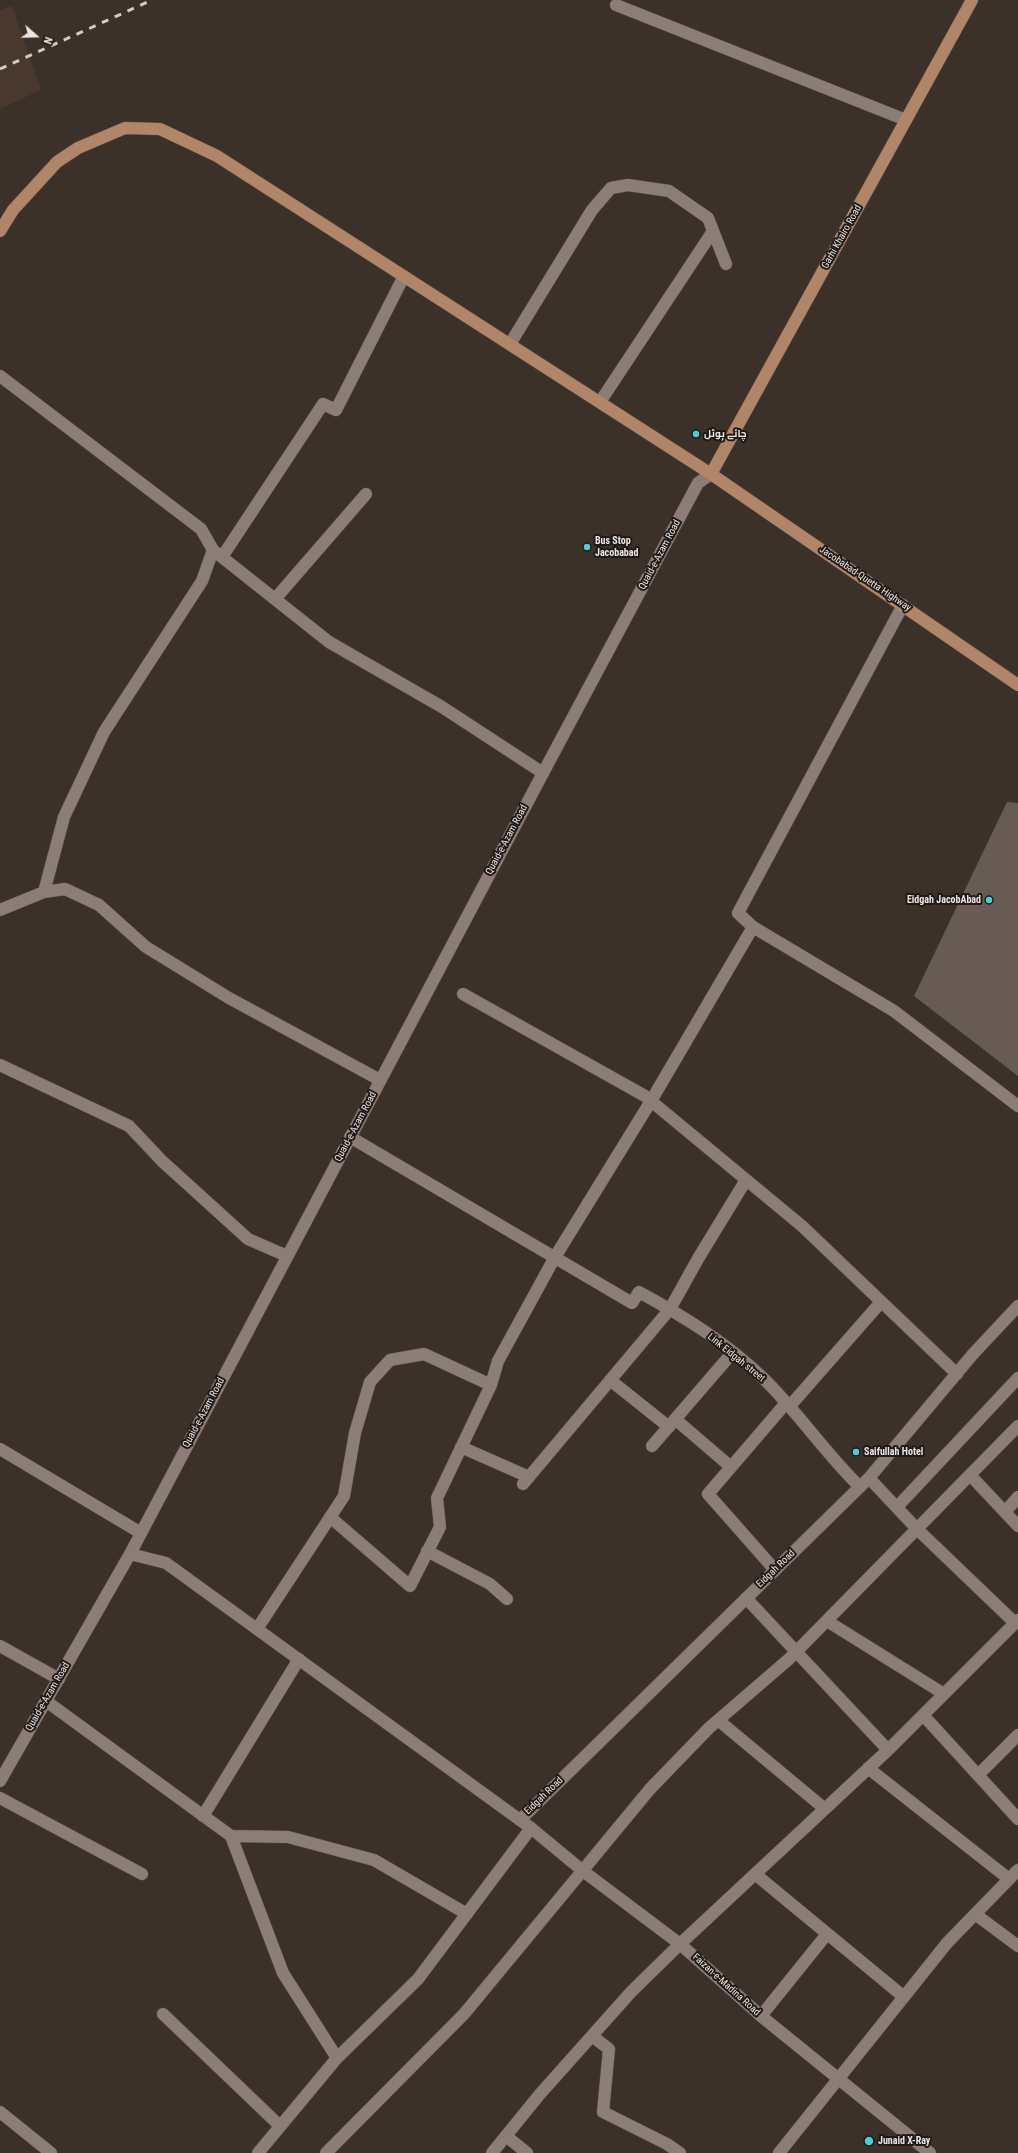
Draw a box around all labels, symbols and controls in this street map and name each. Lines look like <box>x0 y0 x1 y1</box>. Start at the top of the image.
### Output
north arrow <box>16 16 56 56</box>
text: N <box>40 35 55 46</box>
street label: Garhi Khairo Road <box>820 203 864 271</box>
place label: چائے ہوٹل <box>704 428 747 440</box>
marker: چائے ہوٹل <box>691 429 701 439</box>
street label: Quaid-e-Azam Road <box>637 518 683 592</box>
place label: Bus Stop Jacobabad <box>595 535 638 558</box>
marker: Bus Stop Jacobabad <box>582 542 592 552</box>
street label: Jacobabad-Quetta Highway <box>817 544 913 614</box>
street label: Quaid-e-Azam Road <box>484 803 530 877</box>
place label: Eidgah JacobAbad <box>907 894 981 906</box>
marker: Eidgah JacobAbad <box>984 895 994 905</box>
street label: Quaid-e-Azam Road <box>333 1090 379 1164</box>
street label: Link Eidgah street <box>705 1331 767 1385</box>
street label: Quaid-e-Azam Road <box>181 1376 227 1450</box>
place label: Saifullah Hotel <box>864 1446 923 1458</box>
marker: Saifullah Hotel <box>851 1447 861 1457</box>
street label: Eidgah Road <box>754 1548 798 1590</box>
street label: Quaid-e-Azam Road <box>23 1660 73 1734</box>
street label: Eidgah Road <box>522 1775 566 1817</box>
street label: Faizan-e-Madina Road <box>690 1951 762 2019</box>
marker: Junaid X-Ray <box>863 2135 875 2147</box>
place label: Junaid X-Ray <box>878 2135 930 2147</box>

